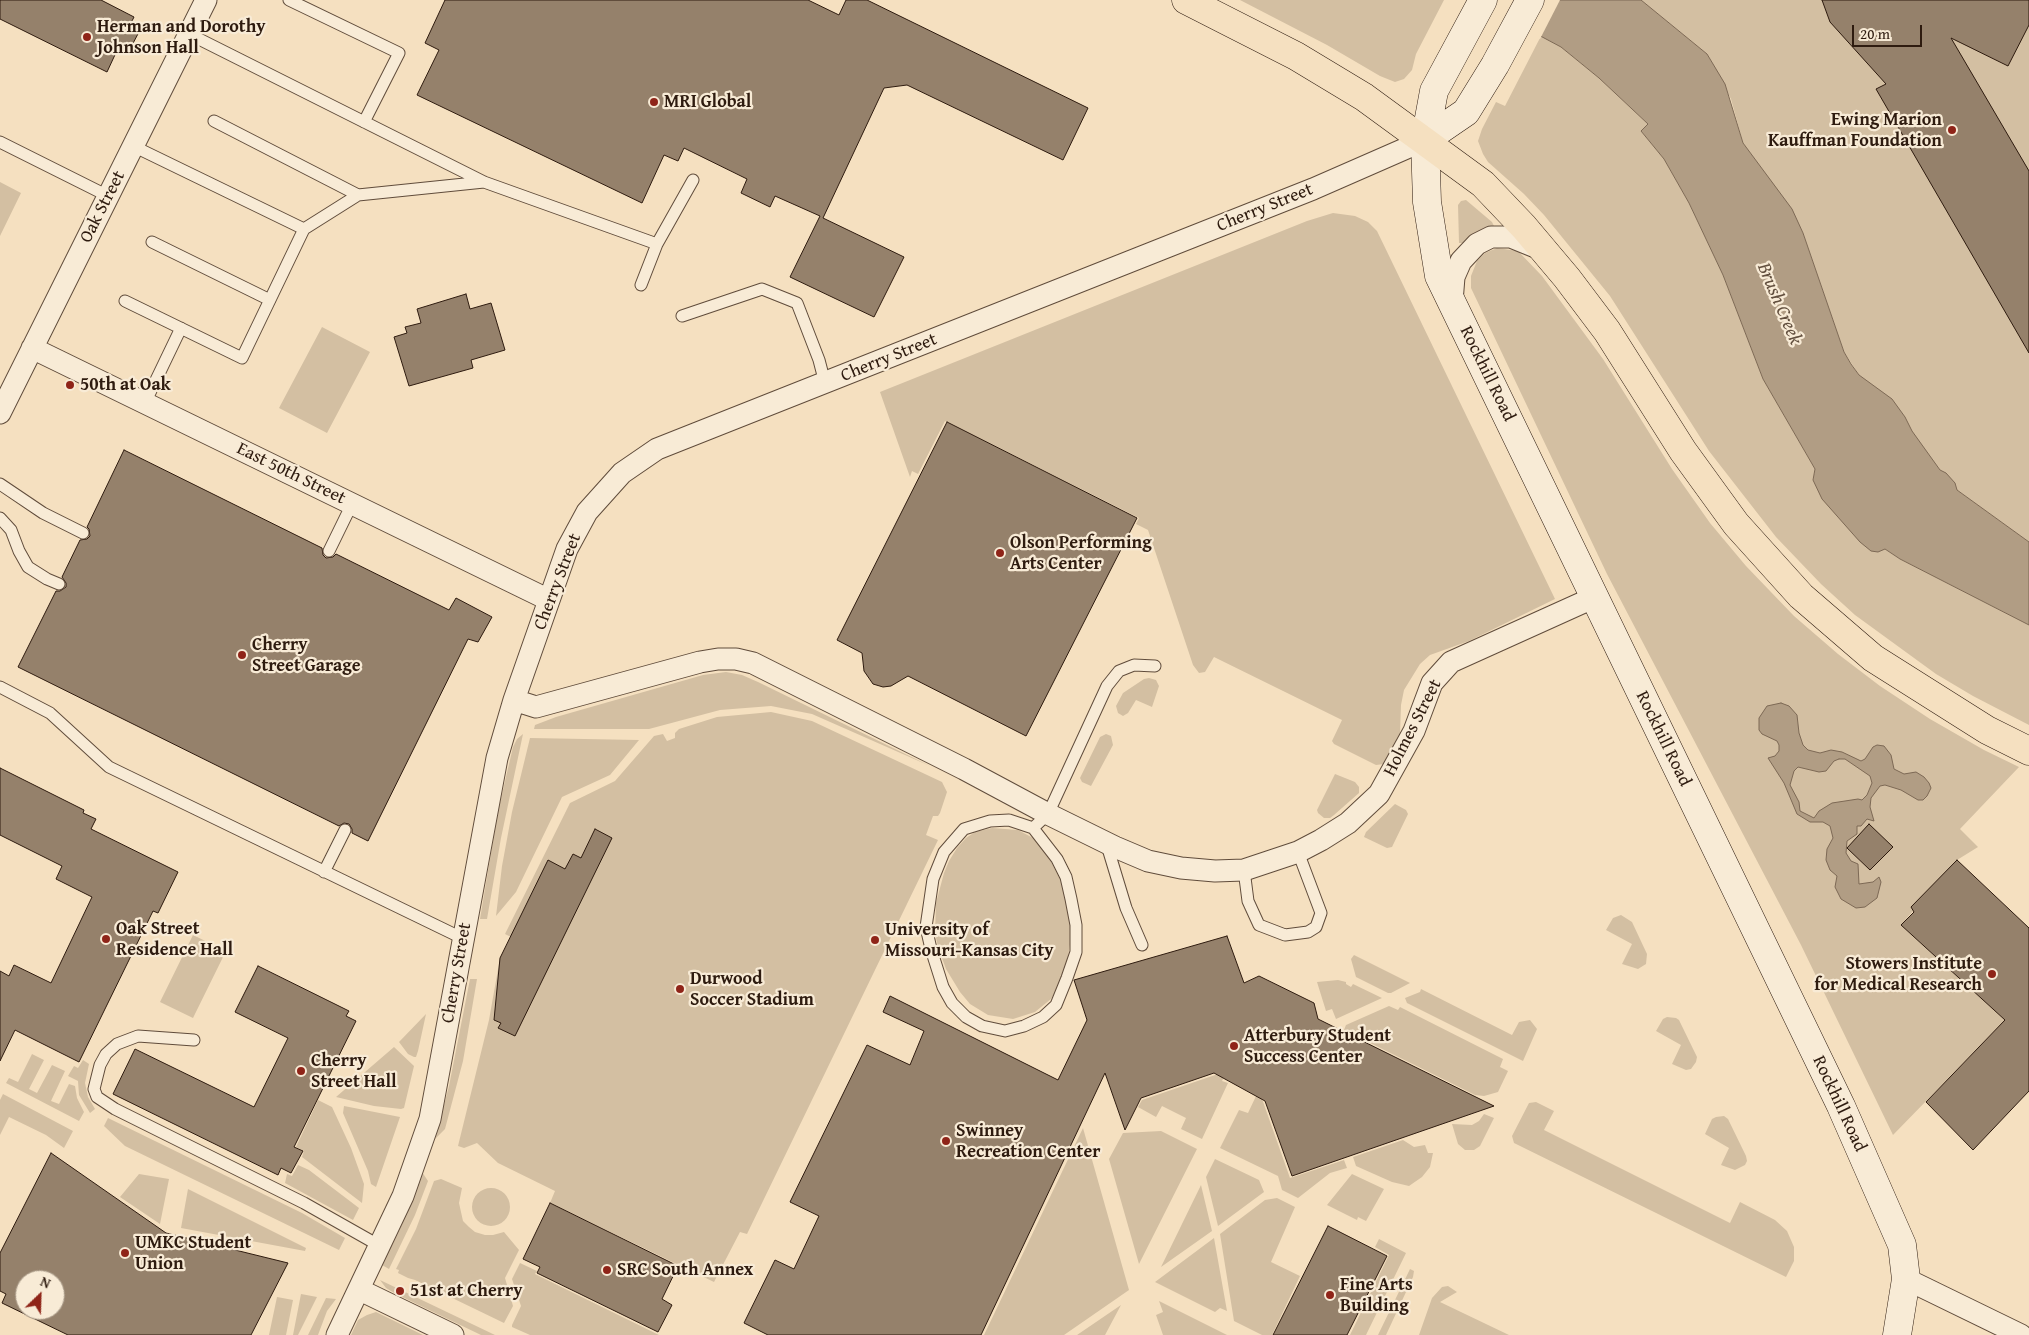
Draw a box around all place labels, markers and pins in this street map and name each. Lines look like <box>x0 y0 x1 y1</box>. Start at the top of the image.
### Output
place label: Herman and Dorothy Johnson Hall <box>97 16 266 58</box>
marker: Herman and Dorothy Johnson Hall <box>81 31 93 43</box>
place label: MRI Global <box>664 91 751 113</box>
marker: MRI Global <box>648 96 660 108</box>
place label: Ewing Marion Kauffman Foundation <box>1768 109 1942 152</box>
marker: Ewing Marion Kauffman Foundation <box>1946 124 1958 136</box>
place label: 50th at Oak <box>80 374 171 396</box>
marker: 50th at Oak <box>64 379 76 391</box>
place label: Olson Performing Arts Center <box>1010 532 1152 574</box>
marker: Olson Performing Arts Center <box>994 547 1006 559</box>
place label: Cherry Street Garage <box>252 634 361 676</box>
marker: Cherry Street Garage <box>236 649 248 661</box>
place label: Oak Street Residence Hall <box>116 918 233 961</box>
place label: University of Missouri-Kansas City <box>885 919 1053 962</box>
marker: Oak Street Residence Hall <box>100 933 112 945</box>
marker: University of Missouri-Kansas City <box>869 934 881 946</box>
place label: Stowers Institute for Medical Research <box>1814 953 1982 996</box>
place label: Durwood Soccer Stadium <box>690 968 814 1011</box>
marker: Stowers Institute for Medical Research <box>1986 968 1998 980</box>
marker: Durwood Soccer Stadium <box>674 983 686 995</box>
place label: Atterbury Student Success Center <box>1244 1025 1391 1068</box>
marker: Atterbury Student Success Center <box>1228 1040 1240 1052</box>
place label: Cherry Street Hall <box>311 1050 397 1092</box>
marker: Cherry Street Hall <box>295 1065 307 1077</box>
place label: Swinney Recreation Center <box>956 1120 1101 1162</box>
marker: Swinney Recreation Center <box>940 1135 952 1147</box>
place label: UMKC Student Union <box>135 1232 251 1274</box>
marker: UMKC Student Union <box>119 1247 131 1259</box>
place label: SRC South Annex <box>617 1259 753 1281</box>
marker: SRC South Annex <box>601 1264 613 1276</box>
place label: Fine Arts Building <box>1340 1274 1413 1316</box>
place label: 51st at Cherry <box>410 1280 523 1302</box>
marker: 51st at Cherry <box>394 1285 406 1297</box>
marker: Fine Arts Building <box>1324 1289 1336 1301</box>

